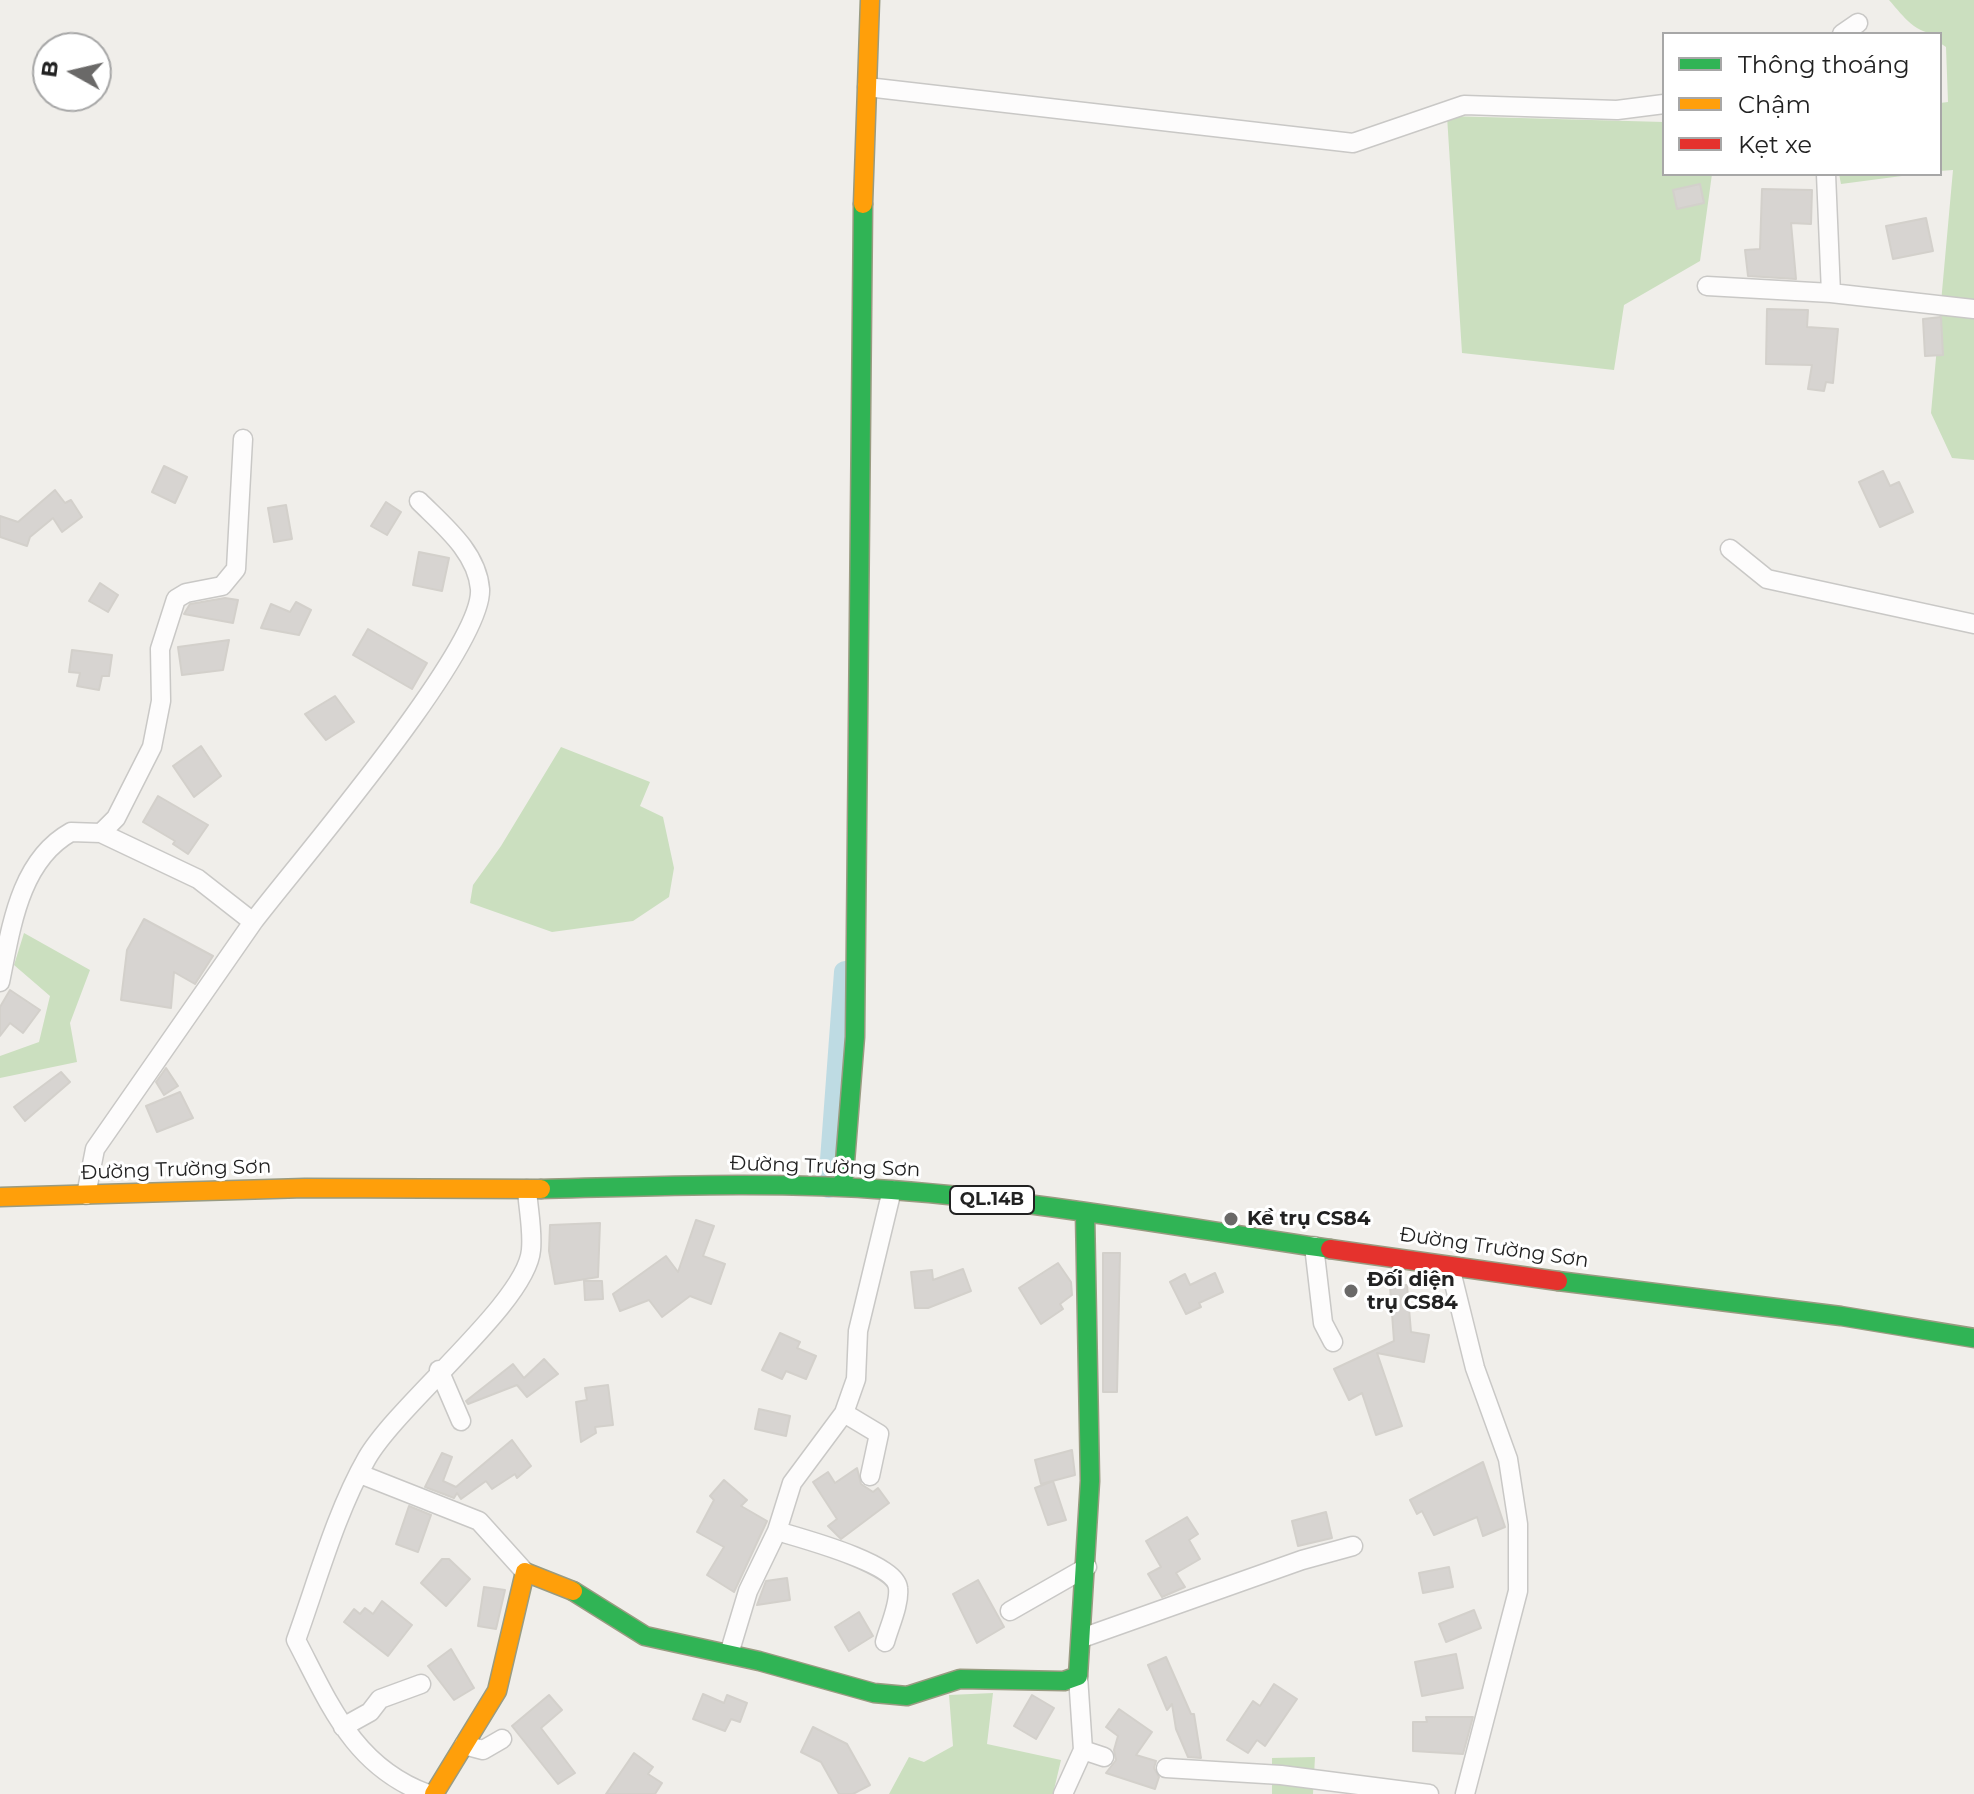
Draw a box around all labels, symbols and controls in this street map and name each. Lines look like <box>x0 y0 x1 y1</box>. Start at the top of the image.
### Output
north arrow <box>32 32 112 112</box>
legend <box>1662 32 1942 176</box>
text: Thông thoáng <box>1738 50 1910 79</box>
text: B <box>35 59 64 79</box>
text: Chậm <box>1738 90 1811 119</box>
text: Kẹt xe <box>1738 130 1812 159</box>
street label: Đường Trường Sơn <box>729 1152 921 1182</box>
street label: Đường Trường Sơn <box>80 1155 272 1185</box>
road number: QL.14B <box>950 1186 1034 1214</box>
place label: Kề trụ CS84 <box>1247 1207 1371 1231</box>
marker: Kề trụ CS84 <box>1222 1210 1240 1228</box>
street label: Đường Trường Sơn <box>1398 1223 1590 1273</box>
place label: Đối diện trụ CS84 <box>1367 1268 1458 1315</box>
marker: Đối diện trụ CS84 <box>1342 1282 1360 1300</box>

